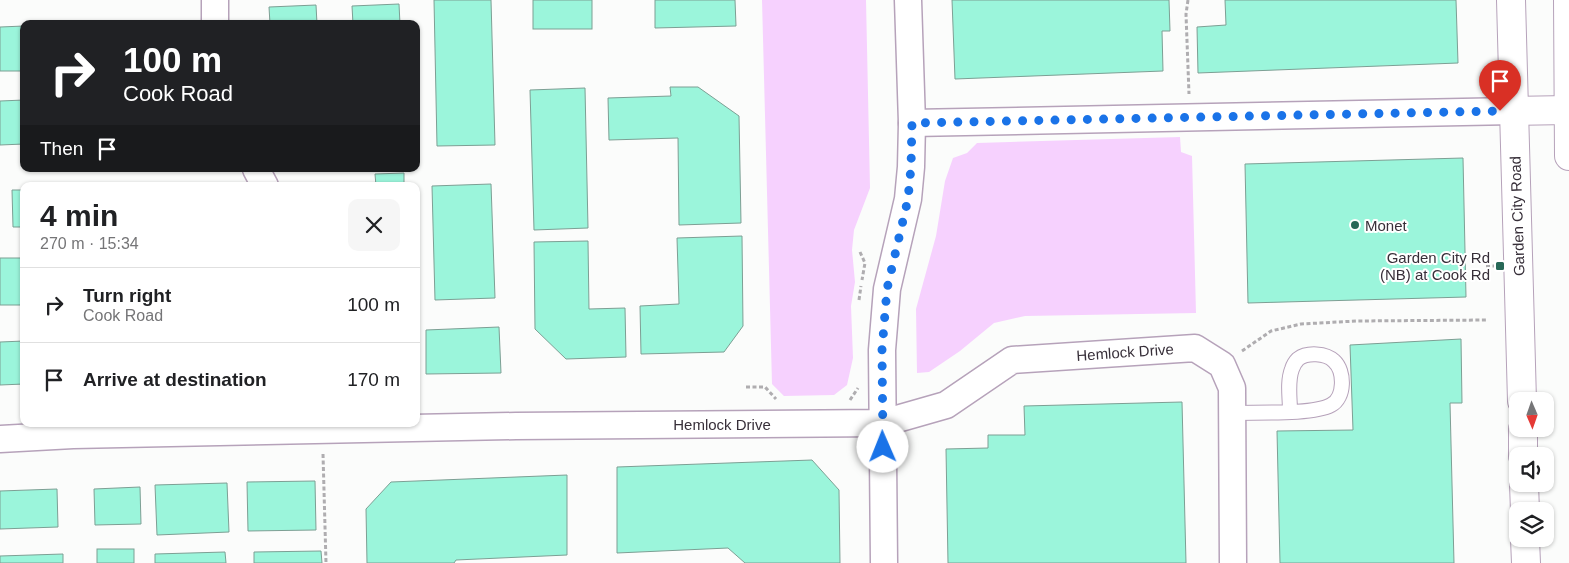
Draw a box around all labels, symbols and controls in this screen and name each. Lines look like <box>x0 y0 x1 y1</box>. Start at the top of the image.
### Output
icon: right <box>40 40 105 105</box>
text: 100 m <box>123 40 222 79</box>
pin <box>1479 60 1521 111</box>
icon: arrive <box>1486 67 1514 95</box>
text: Cook Road <box>123 81 233 106</box>
icon: arrive <box>93 135 121 163</box>
text: Then <box>40 138 83 159</box>
street label: Garden City Road <box>1506 156 1528 276</box>
text: 4 min <box>40 199 118 232</box>
button: close <box>348 199 400 251</box>
place label: Monet <box>1365 217 1408 234</box>
marker: Monet <box>1349 219 1361 231</box>
text: 270 m · 15:34 <box>40 235 139 252</box>
place label: Garden City Rd (NB) at Cook Rd <box>1380 249 1490 283</box>
marker: Garden City Rd (NB) at Cook Rd <box>1494 260 1506 272</box>
text: Turn right <box>83 285 171 306</box>
icon: right <box>40 291 68 319</box>
text: 100 m <box>347 294 400 315</box>
text: Cook Road <box>83 307 163 324</box>
street label: Hemlock Drive <box>1076 340 1174 364</box>
icon: arrive <box>40 366 68 394</box>
text: Arrive at destination <box>83 369 267 390</box>
text: 170 m <box>347 369 400 390</box>
north arrow <box>1509 392 1554 438</box>
map controls <box>1509 392 1554 547</box>
street label: Hemlock Drive <box>673 416 771 433</box>
position arrow <box>856 420 908 472</box>
button: sound <box>1509 447 1554 492</box>
button: layers <box>1509 502 1554 547</box>

